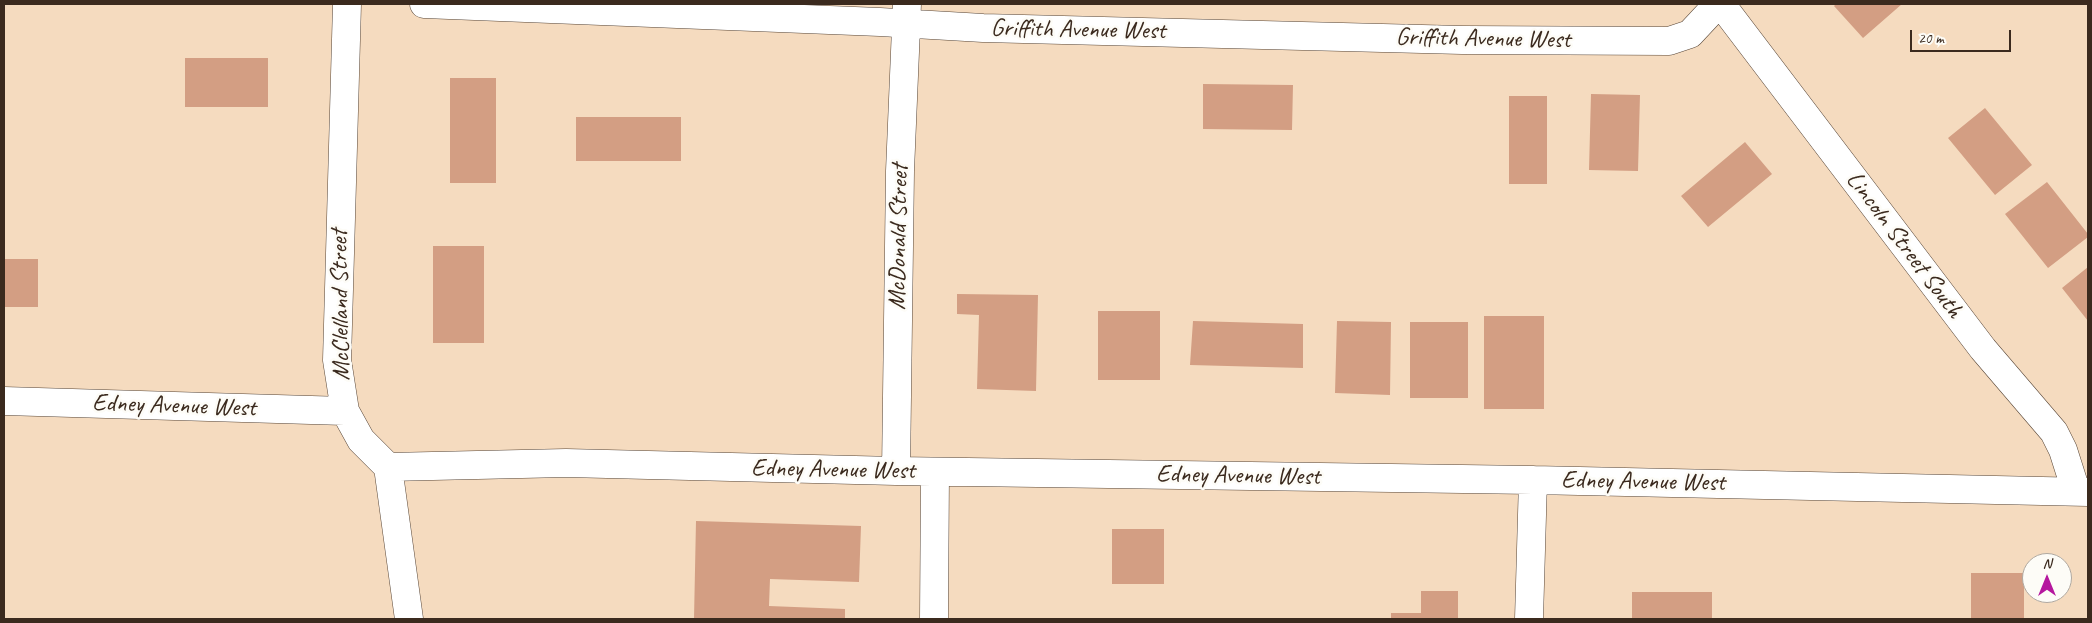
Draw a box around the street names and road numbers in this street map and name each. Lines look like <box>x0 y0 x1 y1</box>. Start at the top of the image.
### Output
street label: Griffith Avenue West <box>990 13 1166 47</box>
street label: Griffith Avenue West <box>1395 22 1571 56</box>
street label: McDonald Street <box>883 164 915 310</box>
street label: Lincoln Street South <box>1839 166 1969 324</box>
street label: McClelland Street <box>325 229 357 381</box>
street label: Edney Avenue West <box>92 388 256 424</box>
street label: Edney Avenue West <box>751 454 915 486</box>
street label: Edney Avenue West <box>1156 460 1320 492</box>
street label: Edney Avenue West <box>1561 466 1725 498</box>

